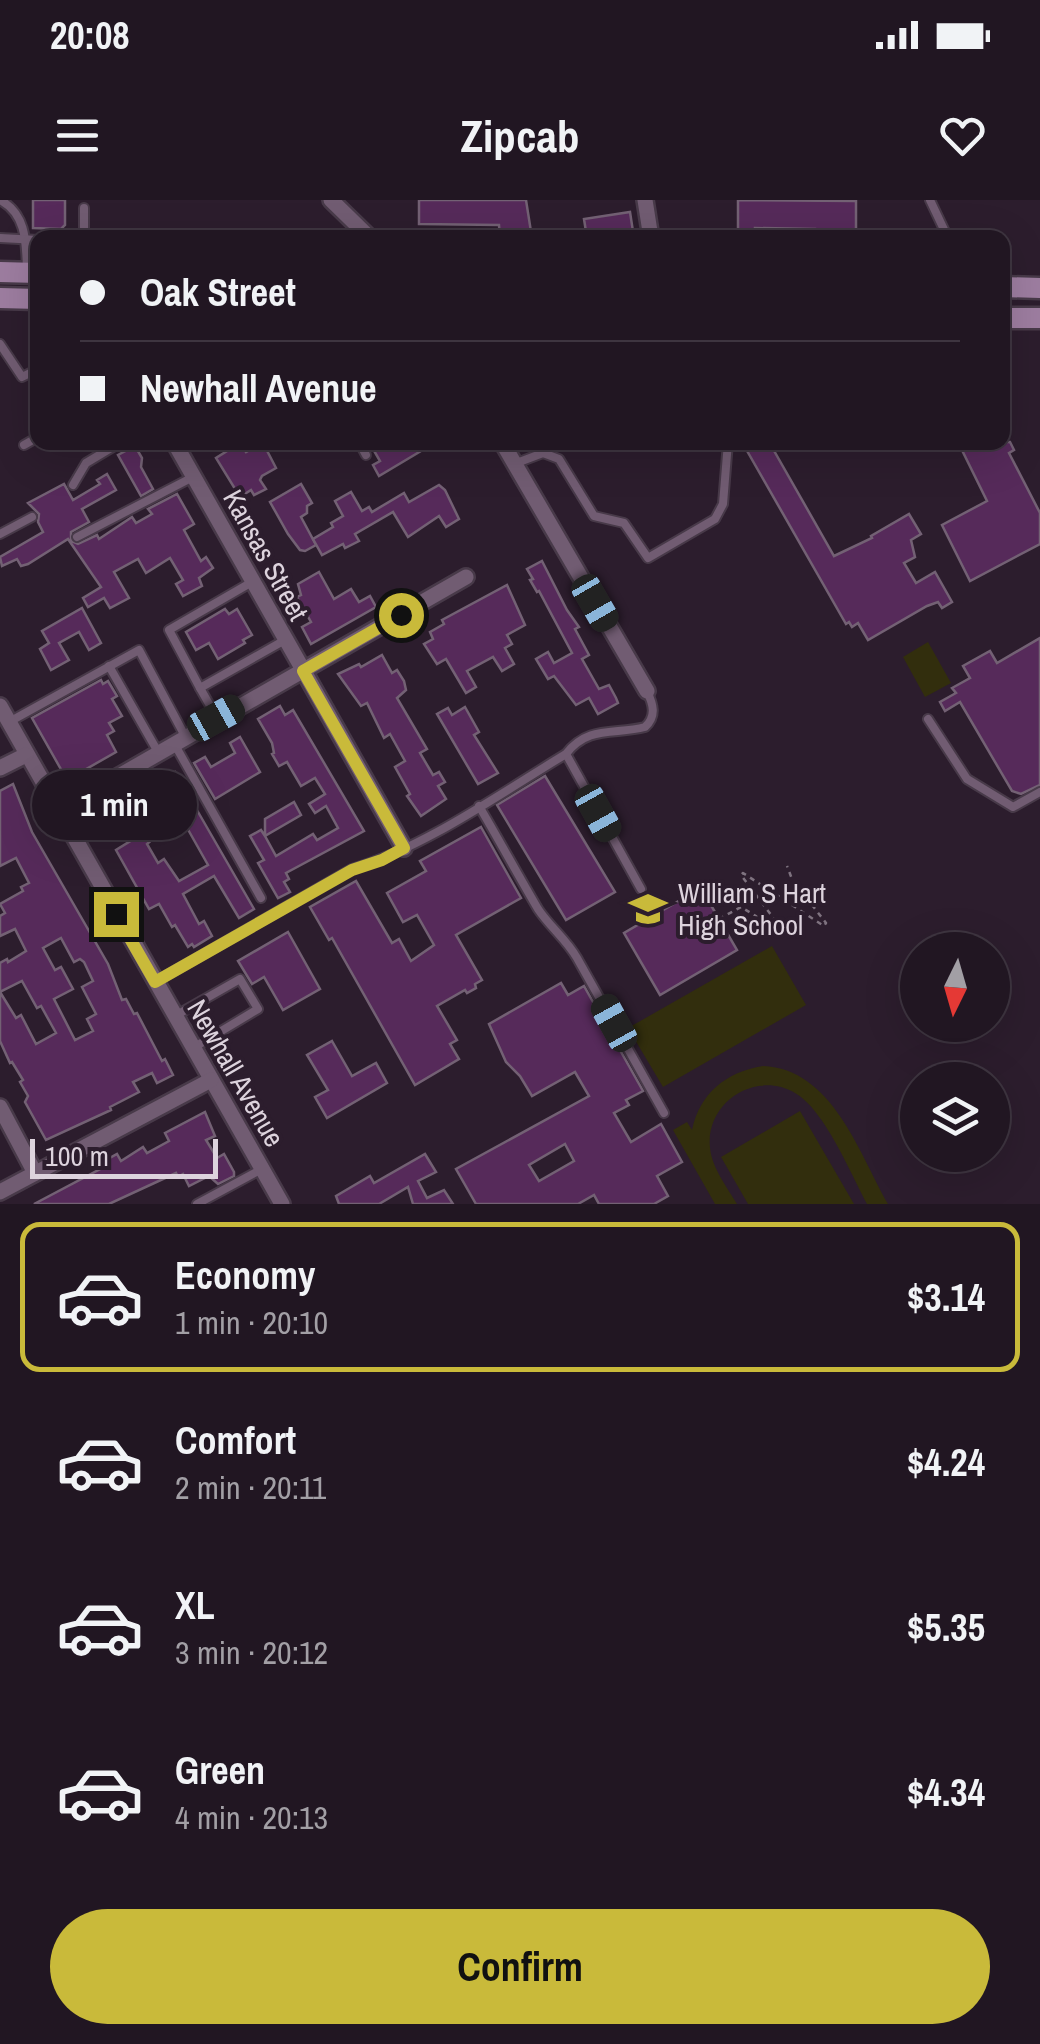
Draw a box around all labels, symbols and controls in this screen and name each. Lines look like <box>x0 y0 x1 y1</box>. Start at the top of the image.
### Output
text: 20:08 <box>50 10 130 61</box>
text: Zipcab <box>461 105 579 166</box>
icon: menu <box>50 108 105 163</box>
icon: heart <box>935 108 990 163</box>
text: Oak Street <box>140 267 296 318</box>
text: Newhall Avenue <box>140 363 377 414</box>
street label: Kansas Street <box>214 483 318 627</box>
car <box>567 570 623 636</box>
route start <box>379 593 424 638</box>
car <box>182 690 250 746</box>
callout: 1 min <box>34 769 198 839</box>
car <box>570 779 626 847</box>
text: 1 min <box>80 783 149 826</box>
place label: William S Hart High School <box>678 874 826 944</box>
school or university icon: William S Hart High School <box>627 888 669 930</box>
route end <box>94 892 139 937</box>
north arrow <box>900 932 1010 1042</box>
map controls <box>900 932 1010 1172</box>
car <box>586 989 642 1057</box>
street label: Newhall Avenue <box>178 992 294 1154</box>
button: layers <box>900 1062 1010 1172</box>
scale bar <box>30 1134 218 1178</box>
text: 100 m <box>45 1137 109 1175</box>
text: Economy <box>175 1250 315 1301</box>
icon: car <box>55 1252 145 1342</box>
text: $3.14 <box>907 1272 985 1323</box>
text: 1 min · 20:10 <box>175 1301 328 1344</box>
text: Comfort <box>175 1415 296 1466</box>
icon: car <box>55 1417 145 1507</box>
text: $4.24 <box>907 1437 985 1488</box>
text: 2 min · 20:11 <box>175 1466 326 1509</box>
text: XL <box>175 1580 215 1631</box>
icon: car <box>55 1582 145 1672</box>
text: $5.35 <box>907 1602 985 1653</box>
text: 3 min · 20:12 <box>175 1631 328 1674</box>
text: Green <box>175 1745 265 1796</box>
icon: car <box>55 1747 145 1837</box>
text: $4.34 <box>907 1767 985 1818</box>
text: 4 min · 20:13 <box>175 1796 328 1839</box>
button: Confirm <box>50 1909 990 2024</box>

